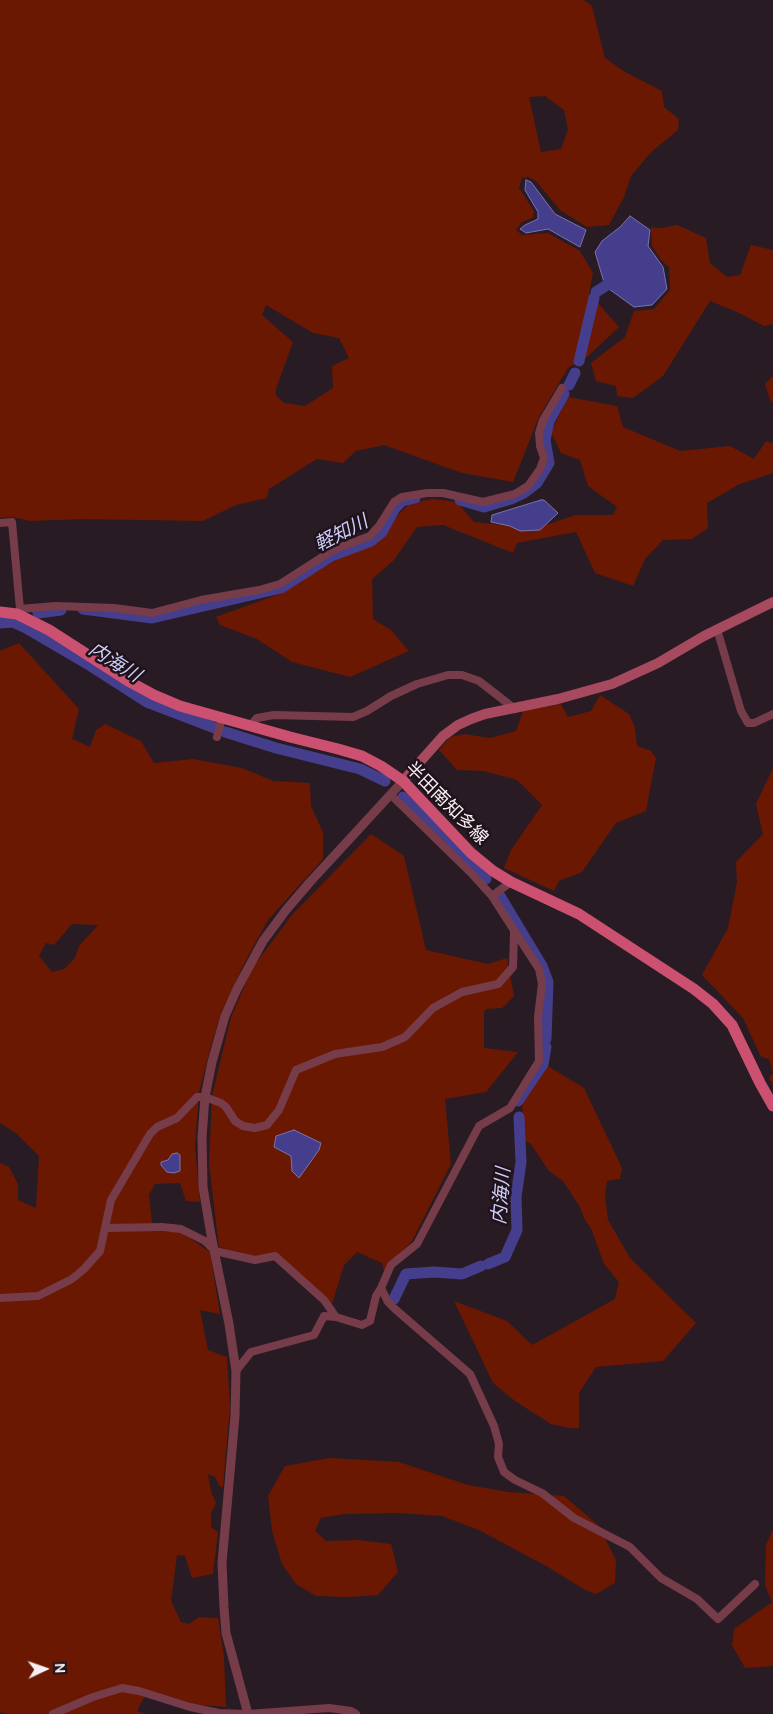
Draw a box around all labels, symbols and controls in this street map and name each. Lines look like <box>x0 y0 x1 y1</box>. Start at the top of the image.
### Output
water label: 軽知川 <box>310 510 372 556</box>
water label: 内海川 <box>85 637 145 687</box>
street label: 半田南知多線 <box>401 757 493 849</box>
water label: 内海川 <box>487 1167 515 1225</box>
north arrow <box>20 1644 70 1694</box>
text: N <box>52 1663 68 1674</box>

